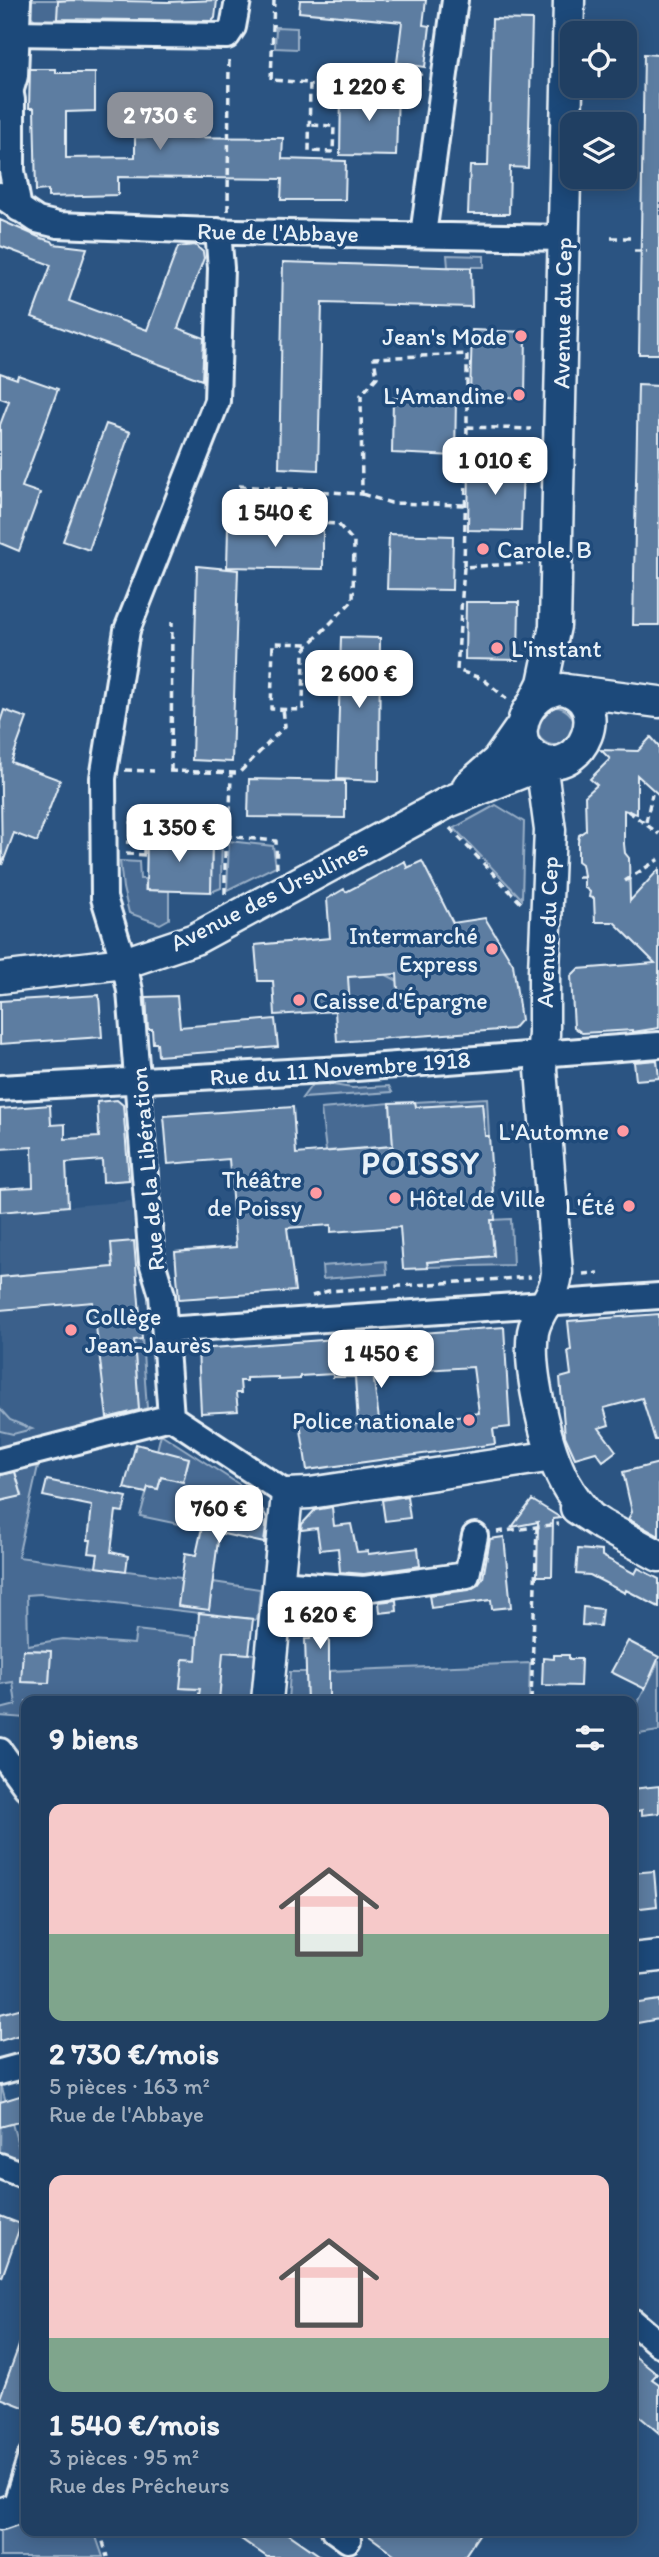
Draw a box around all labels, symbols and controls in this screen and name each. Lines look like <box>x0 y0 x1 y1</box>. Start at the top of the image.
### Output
map controls <box>560 21 637 189</box>
button: locate <box>560 21 637 98</box>
pin: 1 220 € <box>304 64 434 123</box>
text: 1 220 € <box>333 72 405 100</box>
pin: 2 730 € <box>95 92 225 152</box>
text: 2 730 € <box>123 101 197 129</box>
button: layers <box>560 112 637 189</box>
street label: Rue de l'Abbaye <box>197 216 359 248</box>
street label: Avenue du Cep <box>546 237 578 389</box>
place label: Jean's Mode <box>382 322 507 351</box>
marker: Jean's Mode <box>513 328 529 344</box>
place label: L'Amandine <box>383 381 505 410</box>
marker: L'Amandine <box>511 387 527 403</box>
pin: 1 010 € <box>430 438 560 497</box>
text: 1 010 € <box>458 446 532 474</box>
pin: 1 540 € <box>210 490 340 549</box>
text: 1 540 € <box>238 498 312 526</box>
place label: Carole. B <box>497 535 592 564</box>
marker: Carole. B <box>475 541 491 557</box>
place label: L'instant <box>511 634 601 663</box>
marker: L'instant <box>489 640 505 656</box>
pin: 2 600 € <box>294 650 424 710</box>
text: 2 600 € <box>321 659 397 687</box>
pin: 1 350 € <box>114 804 244 864</box>
text: 1 350 € <box>143 813 215 841</box>
street label: Avenue des Ursulines <box>165 833 373 957</box>
street label: Avenue du Cep <box>530 856 564 1008</box>
place label: Intermarché Express <box>349 921 478 978</box>
marker: Intermarché Express <box>484 941 500 957</box>
place label: Caisse d'Épargne <box>313 986 488 1015</box>
marker: Caisse d'Épargne <box>291 992 307 1008</box>
street label: Rue du 11 Novembre 1918 <box>209 1044 471 1092</box>
street label: Rue de la Libération <box>124 1065 170 1272</box>
place label: L'Automne <box>498 1117 609 1146</box>
marker: L'Automne <box>615 1123 631 1139</box>
district label: POISSY <box>361 1144 481 1182</box>
place label: Théâtre de Poissy <box>207 1165 302 1222</box>
place label: Hôtel de Ville <box>409 1184 546 1213</box>
marker: Théâtre de Poissy <box>308 1185 324 1201</box>
marker: Hôtel de Ville <box>387 1190 403 1206</box>
place label: L'Été <box>565 1192 615 1221</box>
marker: L'Été <box>621 1198 637 1214</box>
place label: Collège Jean-Jaurès <box>85 1302 211 1359</box>
marker: Collège Jean-Jaurès <box>63 1322 79 1338</box>
pin: 1 450 € <box>316 1330 446 1390</box>
text: 1 450 € <box>344 1339 418 1367</box>
place label: Police nationale <box>292 1406 455 1435</box>
marker: Police nationale <box>461 1412 477 1428</box>
pin: 760 € <box>170 1486 268 1545</box>
text: 760 € <box>191 1494 247 1522</box>
pin: 1 620 € <box>255 1592 385 1651</box>
text: 1 620 € <box>284 1600 356 1628</box>
icon: filters <box>571 1719 609 1757</box>
text: 9 biens <box>49 1720 138 1757</box>
icon: home <box>266 1849 392 1975</box>
text: 2 730 €/mois <box>49 2035 219 2072</box>
text: 5 pièces · 163 m² <box>49 2072 210 2100</box>
text: Rue de l'Abbaye <box>49 2100 204 2128</box>
icon: home <box>266 2220 392 2346</box>
text: 1 540 €/mois <box>49 2406 220 2443</box>
text: 3 pièces · 95 m² <box>49 2443 199 2471</box>
text: Rue des Prêcheurs <box>49 2471 230 2499</box>

